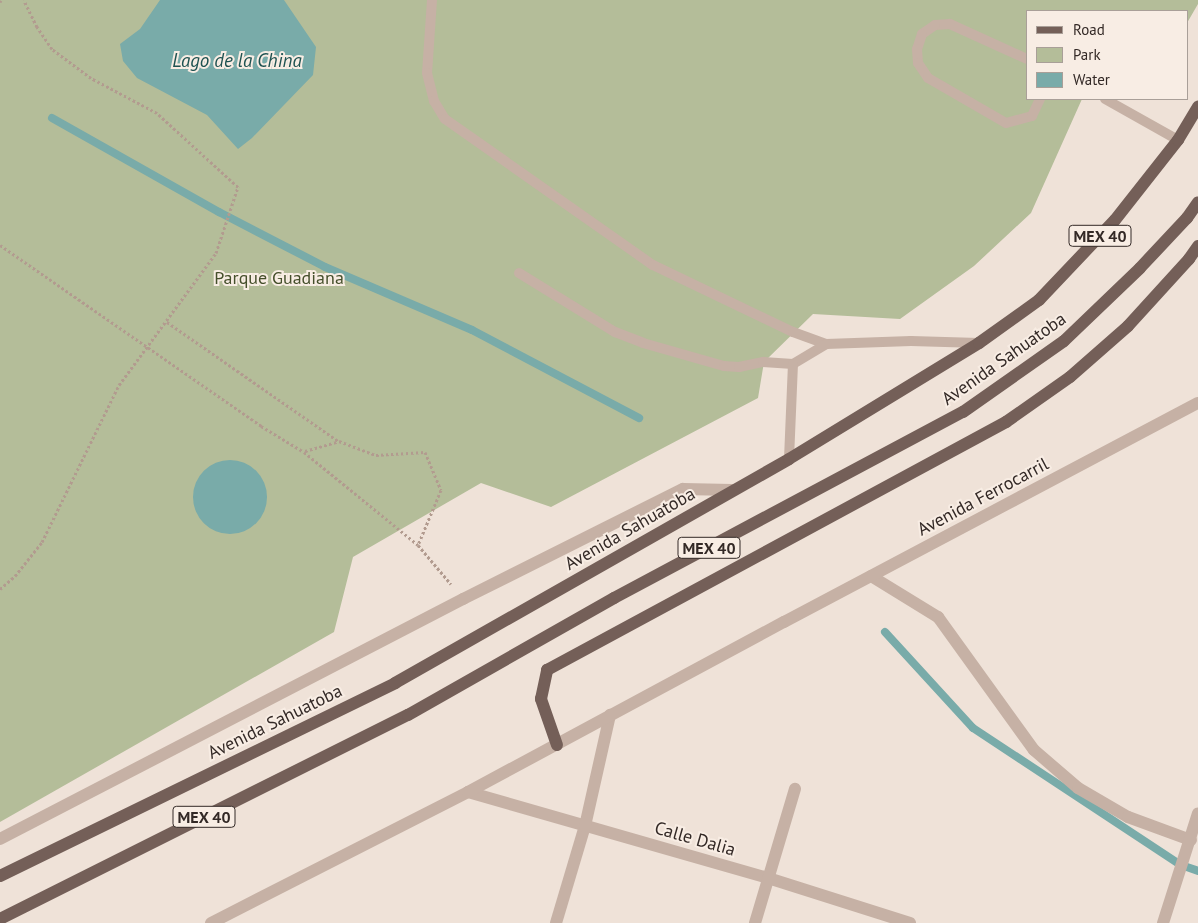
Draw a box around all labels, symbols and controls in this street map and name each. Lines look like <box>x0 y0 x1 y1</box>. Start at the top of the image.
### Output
legend <box>1026 10 1188 100</box>
text: Road <box>1073 20 1105 39</box>
text: Park <box>1073 45 1101 64</box>
water label: Lago de la China <box>172 50 302 72</box>
text: Water <box>1073 70 1110 89</box>
road number: MEX 40 <box>1068 222 1132 250</box>
park label: Parque Guadiana <box>214 267 344 289</box>
street label: Avenida Sahuatoba <box>938 308 1070 410</box>
street label: Avenida Ferrocarril <box>914 453 1052 541</box>
street label: Avenida Sahuatoba <box>561 483 699 575</box>
road number: MEX 40 <box>676 534 742 562</box>
street label: Avenida Sahuatoba <box>204 680 346 764</box>
road number: MEX 40 <box>172 804 236 830</box>
street label: Calle Dalia <box>652 817 738 861</box>

